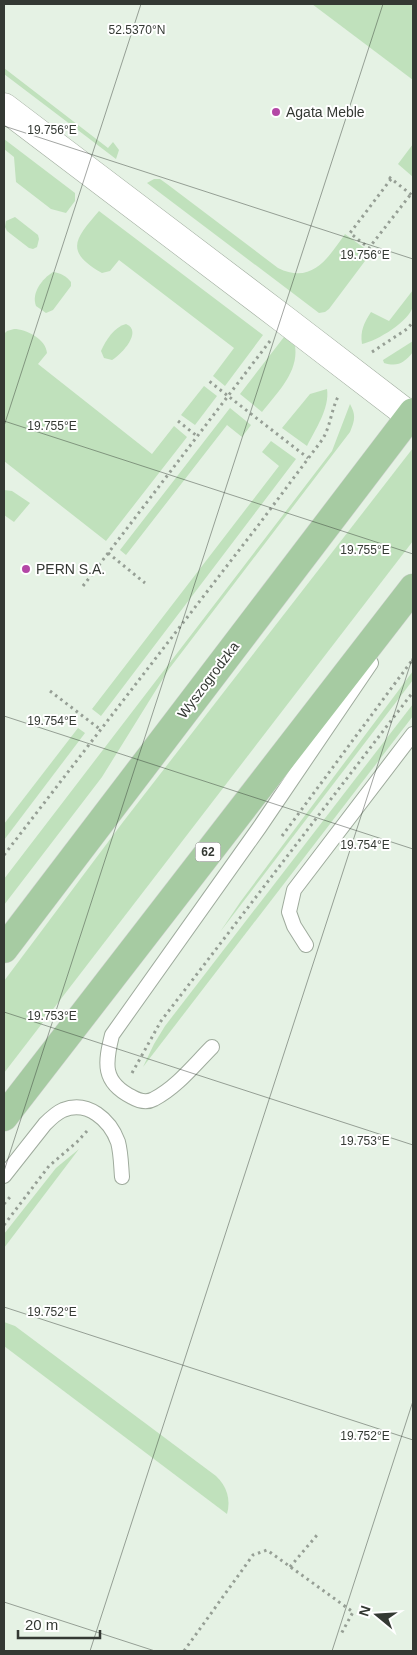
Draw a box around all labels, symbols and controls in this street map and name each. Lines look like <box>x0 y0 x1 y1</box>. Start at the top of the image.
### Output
text: 52.5370°N <box>109 23 165 37</box>
place label: Agata Meble <box>286 104 365 120</box>
marker: Agata Meble <box>270 106 282 118</box>
text: 19.756°E <box>27 123 77 137</box>
text: 19.756°E <box>340 248 390 262</box>
text: 19.755°E <box>27 419 77 433</box>
text: 19.755°E <box>340 543 390 557</box>
place label: PERN S.A. <box>36 561 105 577</box>
marker: PERN S.A. <box>20 563 32 575</box>
street label: Wyszogrodzka <box>174 638 242 721</box>
text: 19.754°E <box>27 714 77 728</box>
text: 19.754°E <box>340 838 390 852</box>
road number: 62 <box>196 842 220 862</box>
text: 19.753°E <box>27 1009 77 1023</box>
text: 19.753°E <box>340 1134 390 1148</box>
text: 19.752°E <box>27 1305 77 1319</box>
text: 19.752°E <box>340 1429 390 1443</box>
north arrow <box>352 1590 402 1640</box>
text: N <box>355 1604 374 1618</box>
scale bar <box>18 1608 100 1640</box>
text: 20 m <box>25 1616 58 1633</box>

